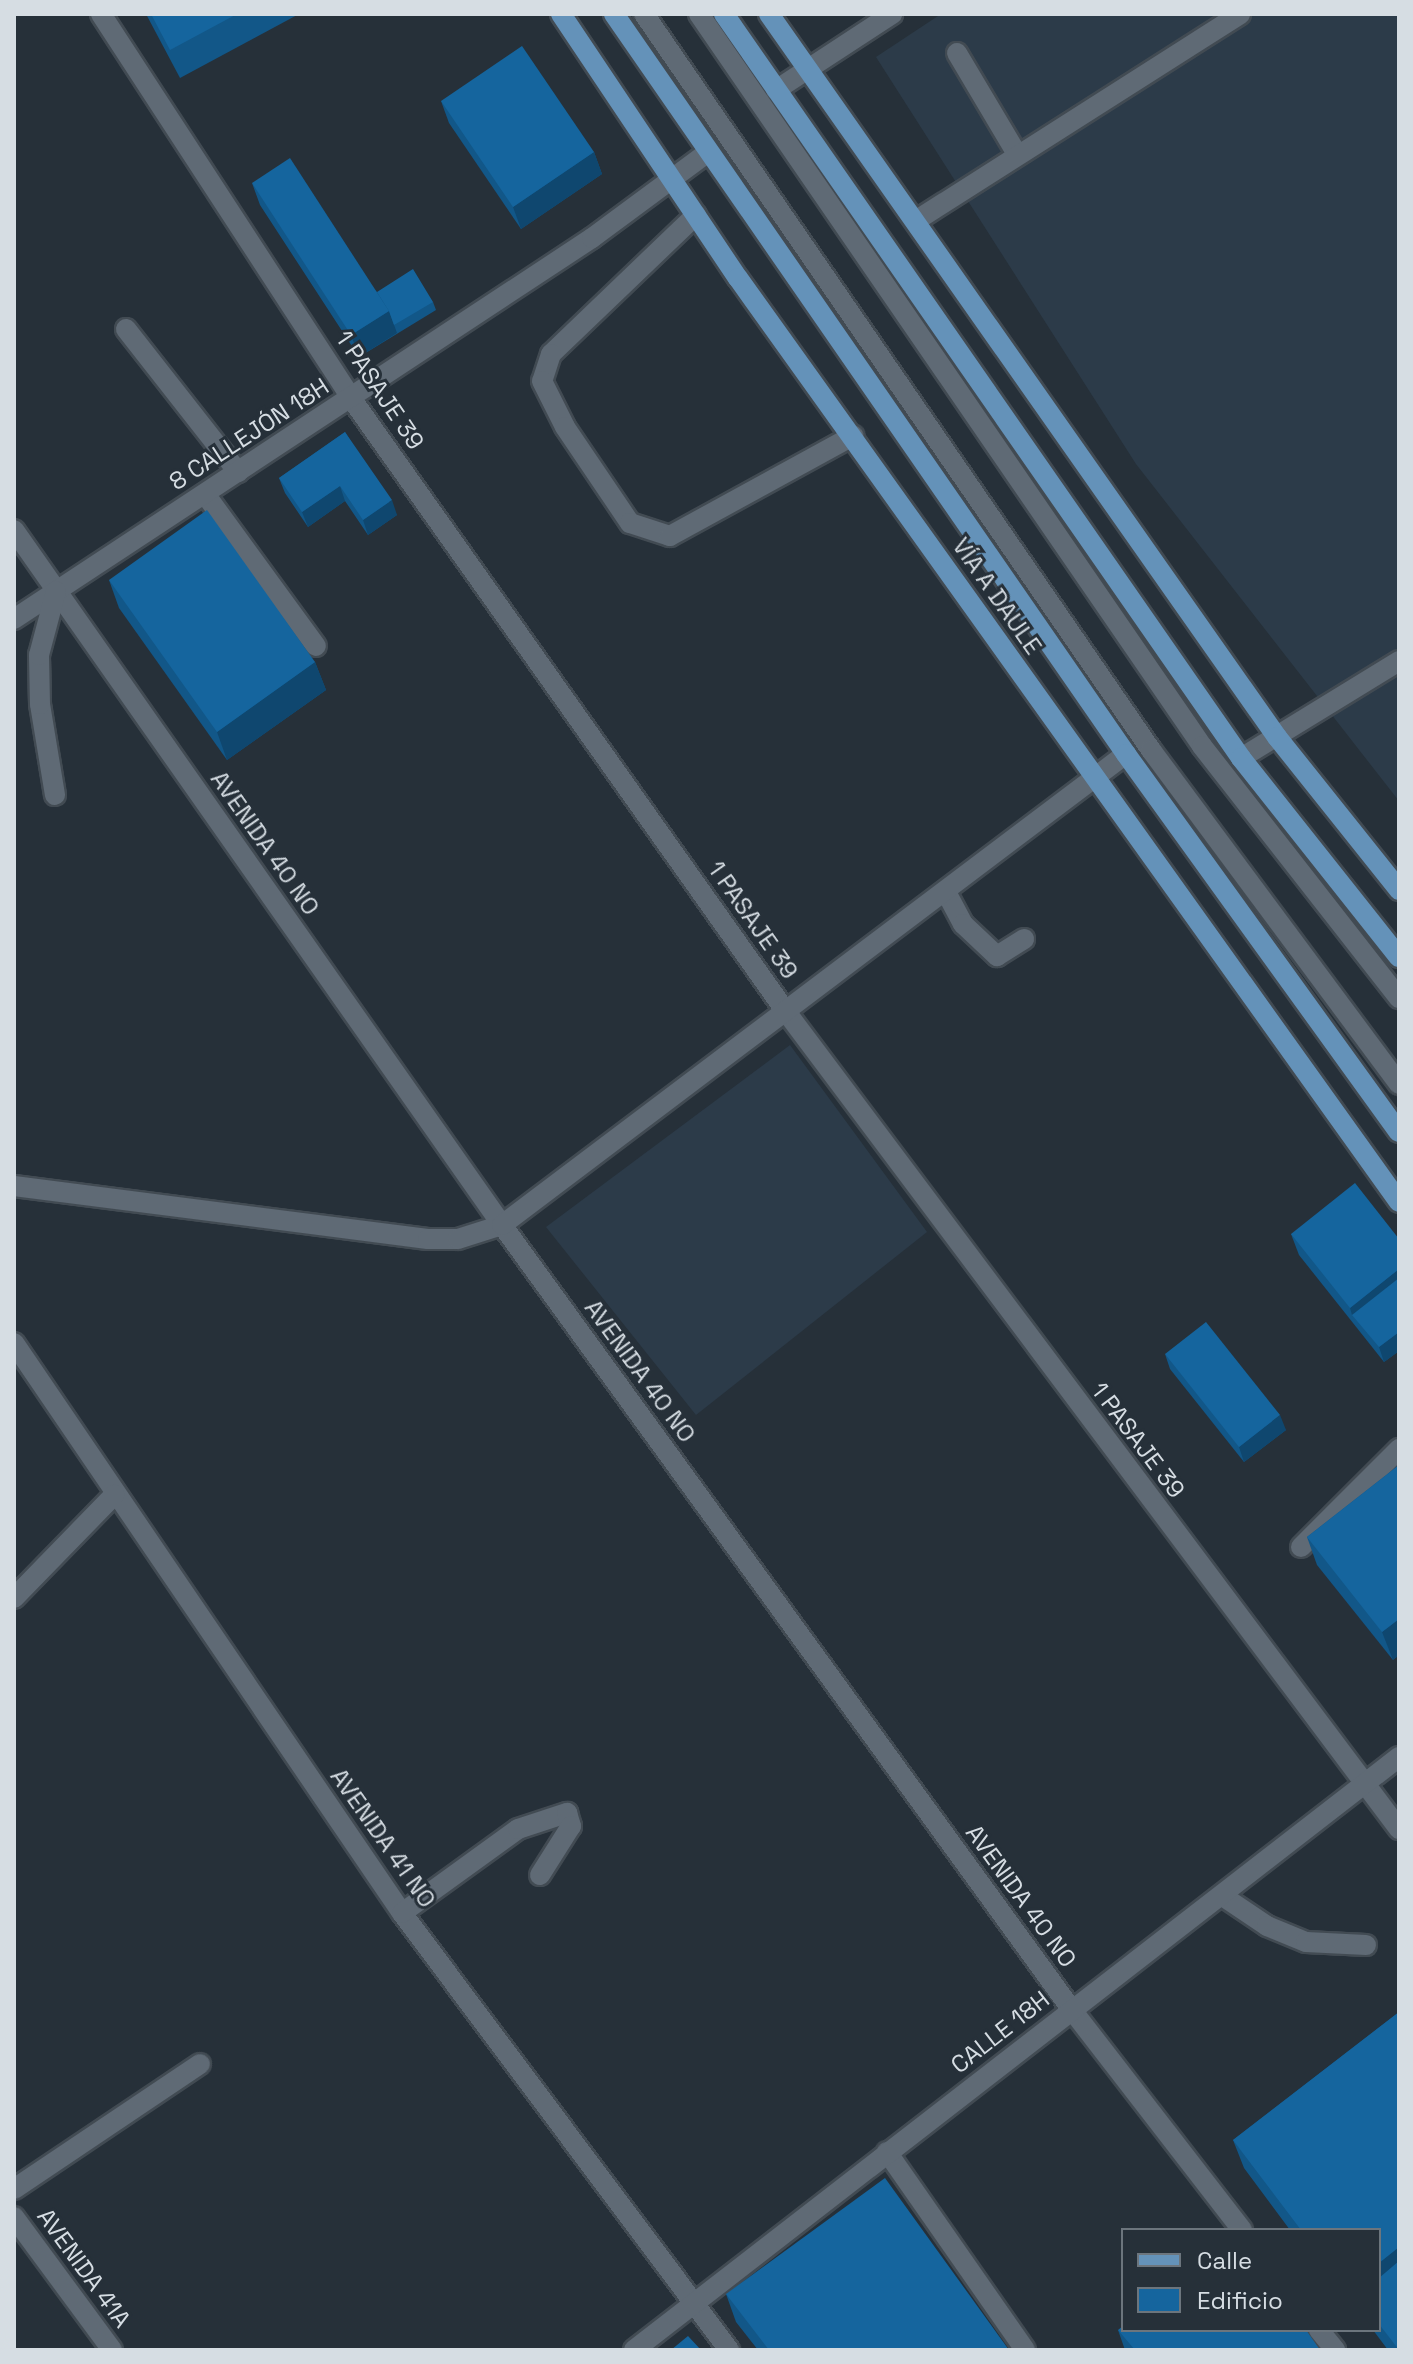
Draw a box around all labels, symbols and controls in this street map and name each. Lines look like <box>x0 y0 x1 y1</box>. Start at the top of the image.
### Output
street label: 1 PASAJE 39 <box>330 325 430 455</box>
street label: 8 CALLEJÓN 18H <box>164 372 334 496</box>
street label: VÍA A DAULE <box>946 532 1048 660</box>
street label: AVENIDA 40 NO <box>205 765 325 921</box>
street label: 1 PASAJE 39 <box>702 856 804 984</box>
street label: AVENIDA 40 NO <box>579 1294 701 1448</box>
street label: 1 PASAJE 39 <box>1085 1377 1191 1503</box>
street label: AVENIDA 41 NO <box>324 1763 442 1913</box>
street label: AVENIDA 40 NO <box>960 1819 1082 1973</box>
street label: CALLE 18H <box>945 1985 1055 2079</box>
street label: AVENIDA 41A <box>31 2203 137 2333</box>
legend <box>1121 2228 1381 2332</box>
text: Calle <box>1197 2245 1252 2276</box>
text: Edificio <box>1197 2285 1283 2316</box>

